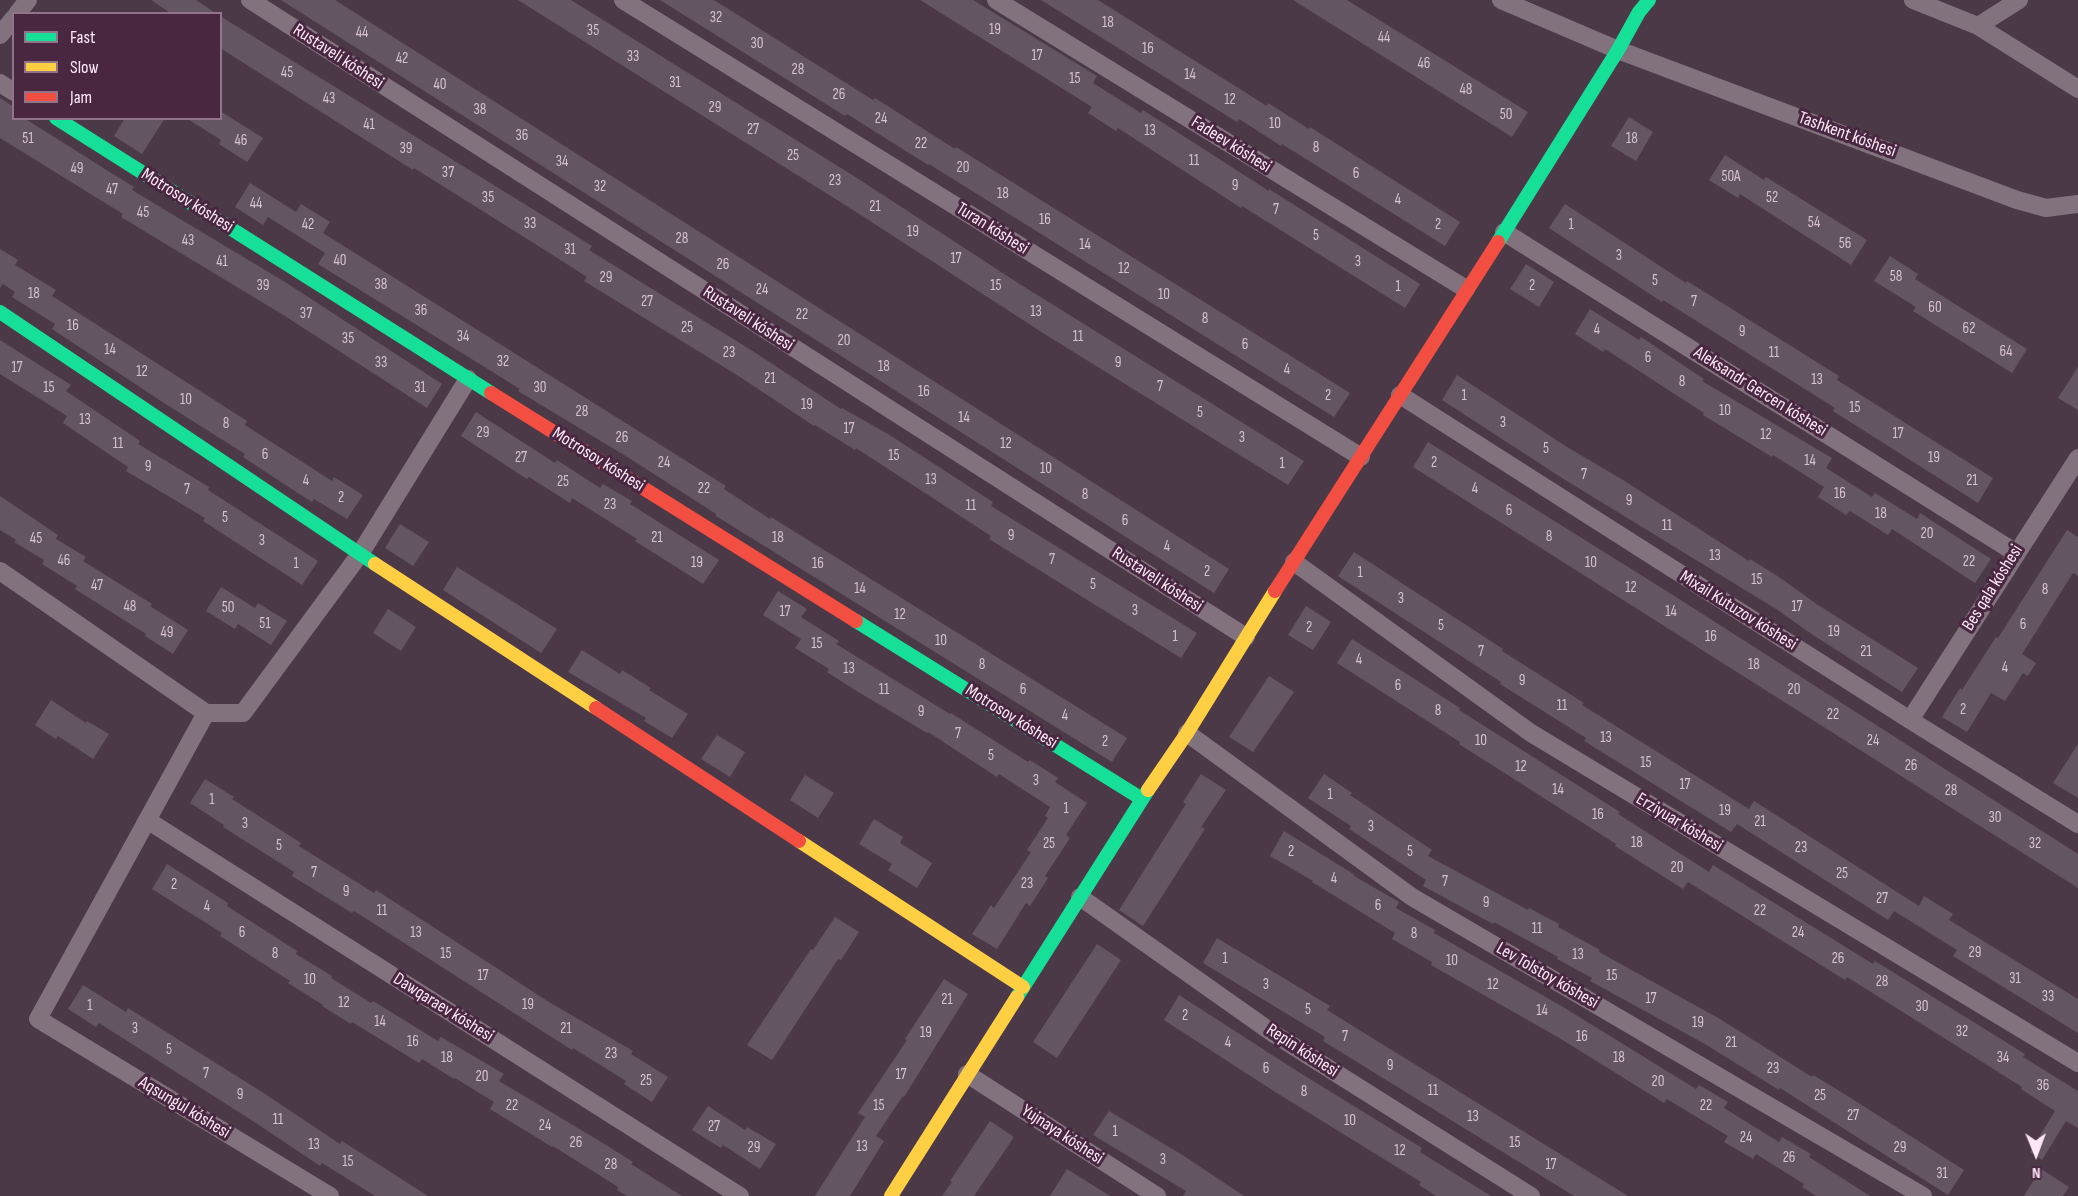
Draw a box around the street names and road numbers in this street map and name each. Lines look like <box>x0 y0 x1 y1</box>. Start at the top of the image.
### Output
street label: Rustaveli kóshesi <box>289 20 387 94</box>
street label: Tashkent kóshesi <box>1795 107 1899 163</box>
street label: Fadeev kóshesi <box>1187 112 1275 178</box>
street label: Motrosov kóshesi <box>137 164 237 238</box>
street label: Turan kóshesi <box>952 198 1032 260</box>
street label: Rustaveli kóshesi <box>699 282 797 356</box>
street label: Aleksandr Gercen kóshesi <box>1689 342 1831 442</box>
street label: Motrosov kóshesi <box>548 423 648 497</box>
street label: Bes qala kóshesi <box>1958 541 2028 635</box>
street label: Rustaveli kóshesi <box>1108 543 1206 617</box>
street label: Mixail Kutuzov kóshesi <box>1675 566 1801 656</box>
street label: Motrosov kóshesi <box>961 680 1061 754</box>
street label: Erziyuar kóshesi <box>1632 789 1726 857</box>
street label: Lev Tolstoy kóshesi <box>1492 938 1602 1014</box>
street label: Dawqaraev kóshesi <box>389 969 497 1047</box>
street label: Repin kóshesi <box>1262 1020 1342 1082</box>
street label: Aqsungul kóshesi <box>134 1072 234 1144</box>
street label: Yujnaya kóshesi <box>1017 1100 1107 1170</box>

